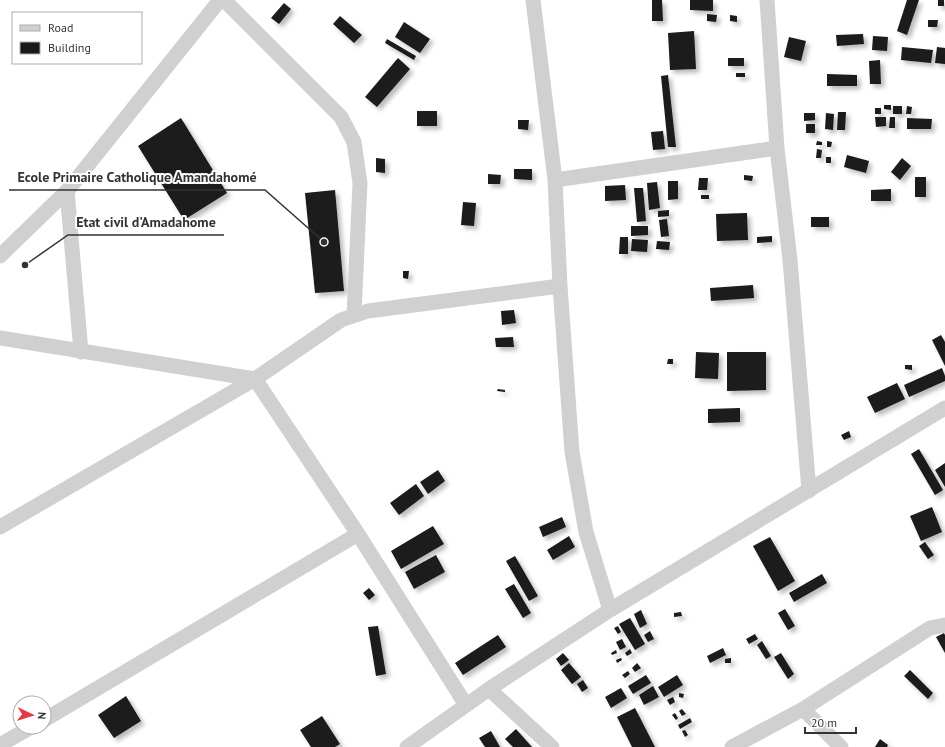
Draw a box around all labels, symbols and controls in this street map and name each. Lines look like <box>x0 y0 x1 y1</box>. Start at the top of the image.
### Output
legend <box>12 12 142 64</box>
text: Road <box>48 20 73 35</box>
text: Building <box>48 40 91 55</box>
callout: Ecole Primaire Catholique Amandahomé <box>9 164 265 190</box>
text: Ecole Primaire Catholique Amandahomé <box>17 168 257 186</box>
callout: Etat civil d'Amadahome <box>68 209 224 235</box>
text: Etat civil d'Amadahome <box>76 213 216 231</box>
north arrow <box>12 695 52 735</box>
scale bar <box>805 709 856 735</box>
text: N <box>35 712 49 720</box>
text: 20 m <box>811 715 837 730</box>

